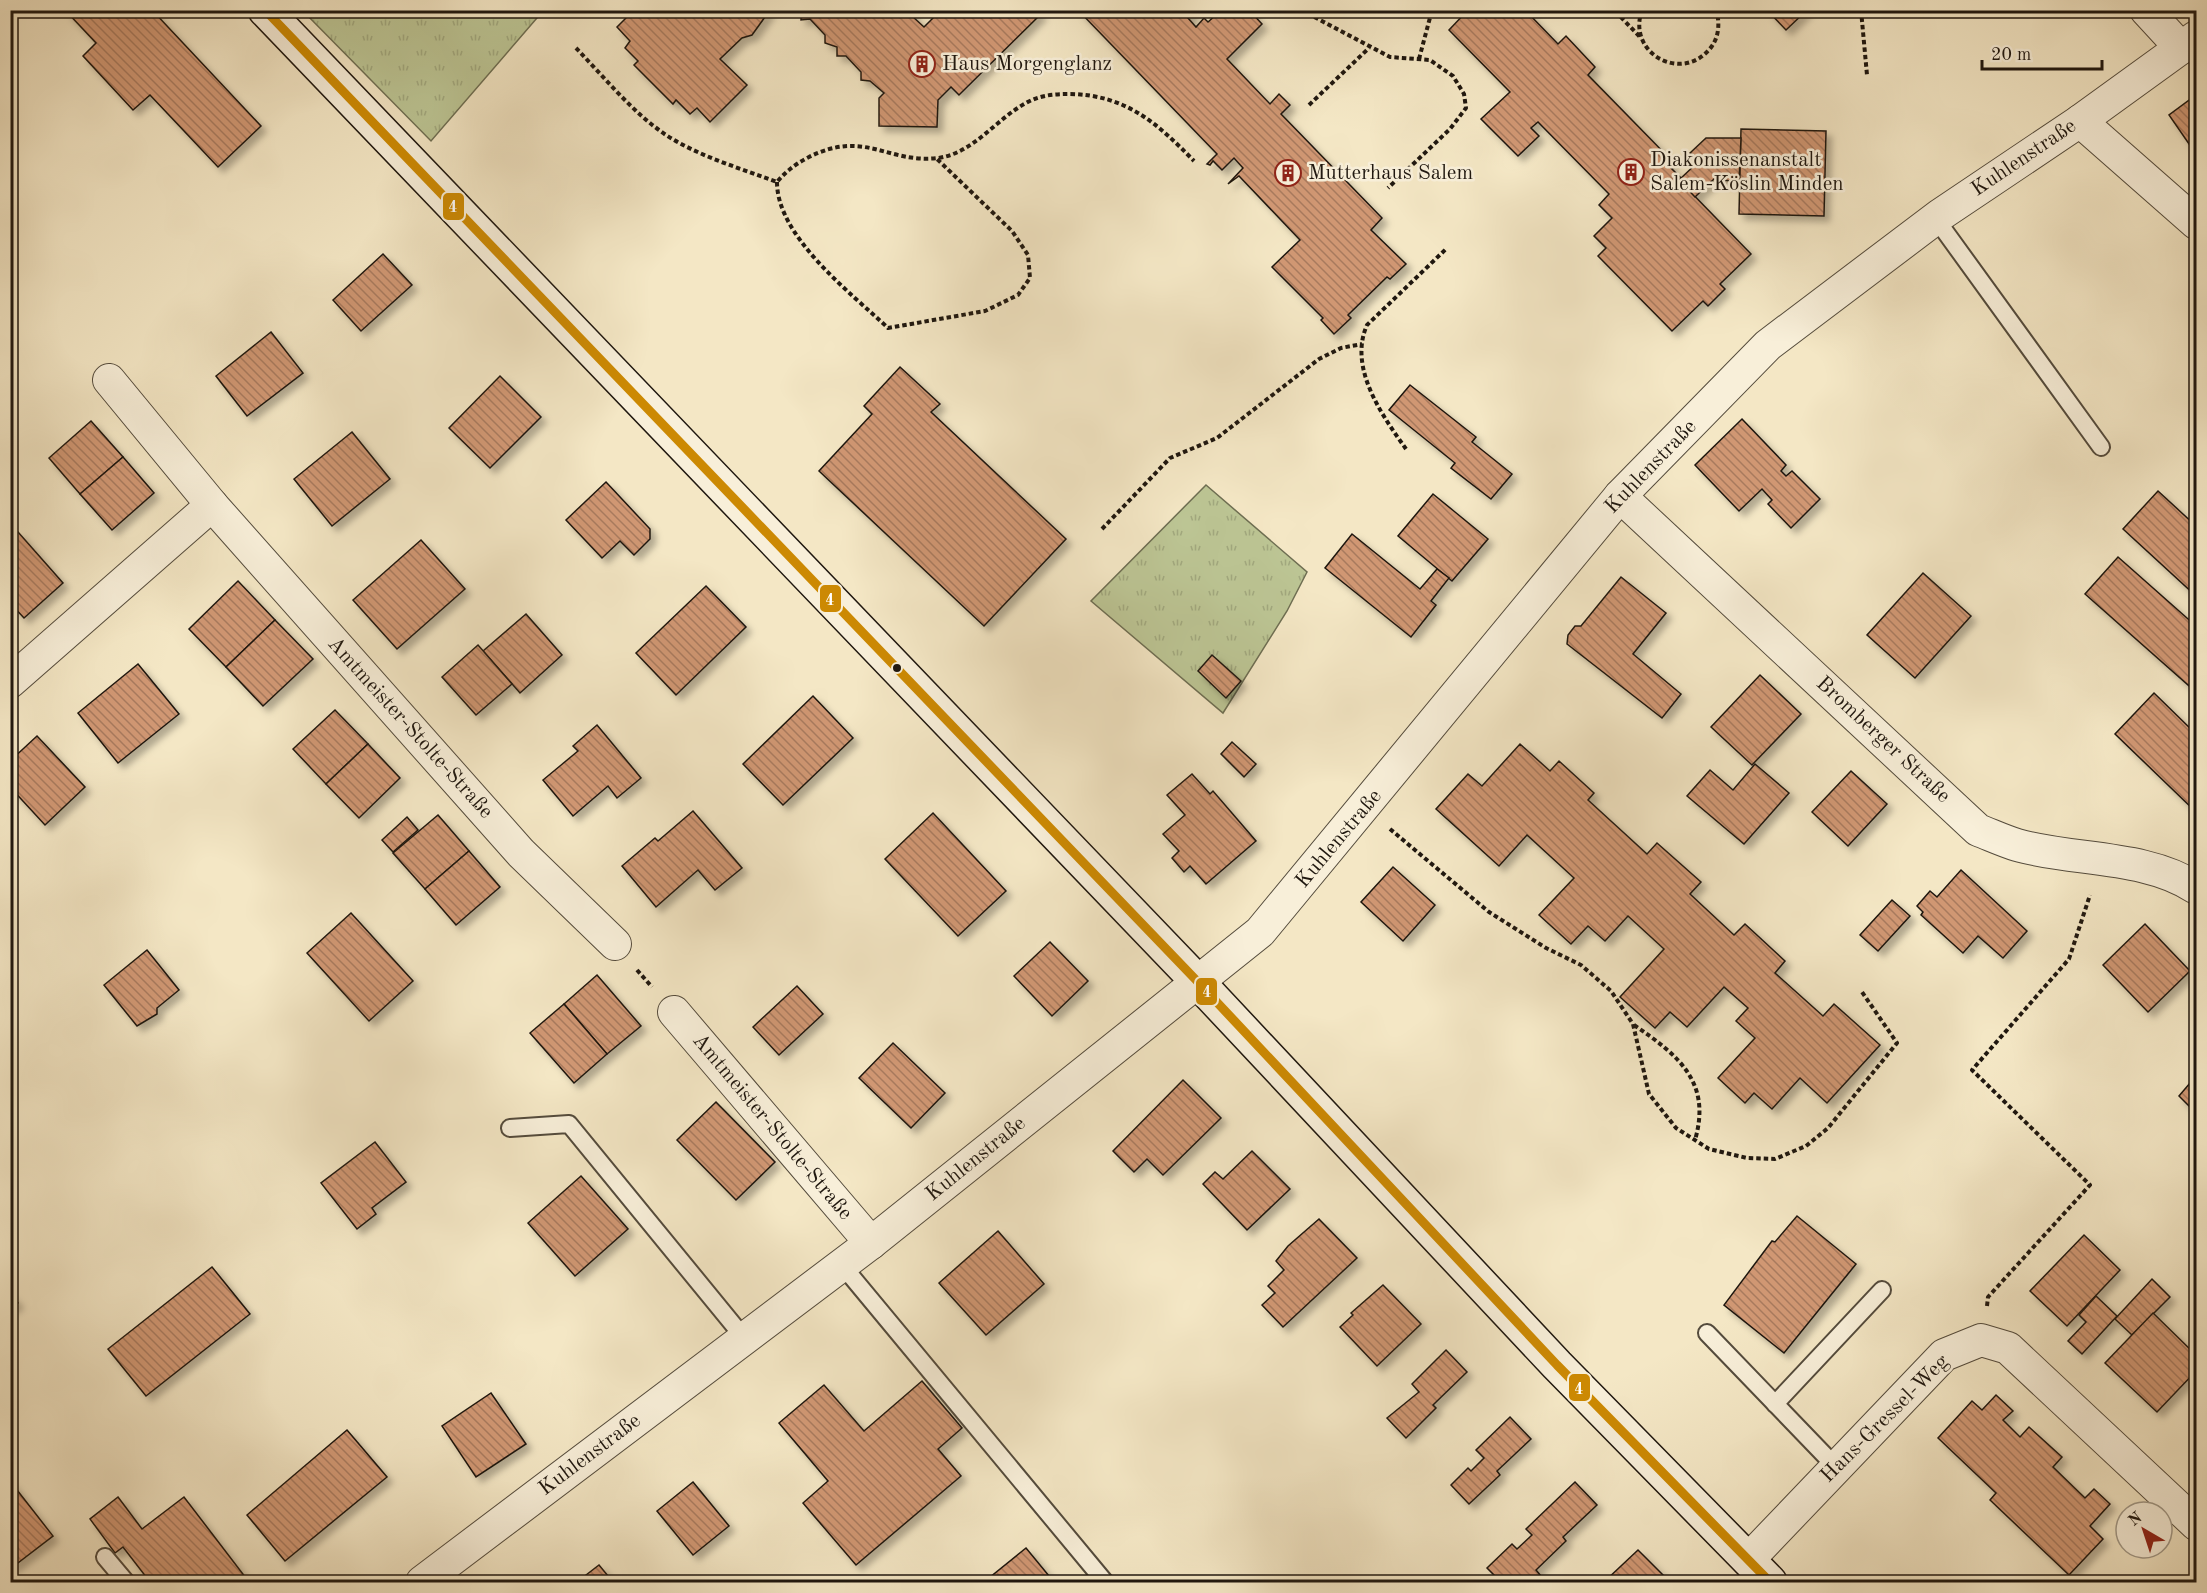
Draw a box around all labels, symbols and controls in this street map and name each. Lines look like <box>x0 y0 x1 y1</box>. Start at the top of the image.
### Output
scale bar <box>1982 33 2102 71</box>
text: 20 m <box>1991 46 2031 64</box>
building icon: Haus Morgenglanz <box>907 49 937 79</box>
place label: Haus Morgenglanz <box>942 54 1112 75</box>
street label: Kuhlenstraße <box>1968 115 2080 201</box>
place label: Diakonissenanstalt Salem-Köslin Minden <box>1650 150 1844 195</box>
building icon: Diakonissenanstalt Salem-Köslin Minden <box>1616 157 1646 187</box>
building icon: Mutterhaus Salem <box>1273 158 1303 188</box>
place label: Mutterhaus Salem <box>1308 163 1473 184</box>
line badge: 4 <box>442 192 465 221</box>
text: 4 <box>448 200 458 216</box>
street label: Kuhlenstraße <box>1601 416 1701 518</box>
line badge: 4 <box>819 584 842 613</box>
text: 4 <box>825 593 835 609</box>
street label: Amtmeister-Stolte-Straße <box>323 633 497 823</box>
unlabelled marker <box>891 662 903 674</box>
street label: Bromberger Straße <box>1812 673 1954 807</box>
street label: Kuhlenstraße <box>1292 786 1386 892</box>
line badge: 4 <box>1195 977 1218 1006</box>
text: 4 <box>1202 985 1212 1001</box>
street label: Amtmeister-Stolte-Straße <box>688 1030 856 1224</box>
street label: Kuhlenstraße <box>922 1113 1030 1205</box>
street label: Hans-Gressel-Weg <box>1817 1351 1953 1487</box>
line badge: 4 <box>1568 1373 1591 1402</box>
text: 4 <box>1574 1382 1584 1398</box>
street label: Kuhlenstraße <box>535 1410 645 1500</box>
north arrow <box>2114 1500 2174 1560</box>
text: N <box>2126 1509 2146 1530</box>

